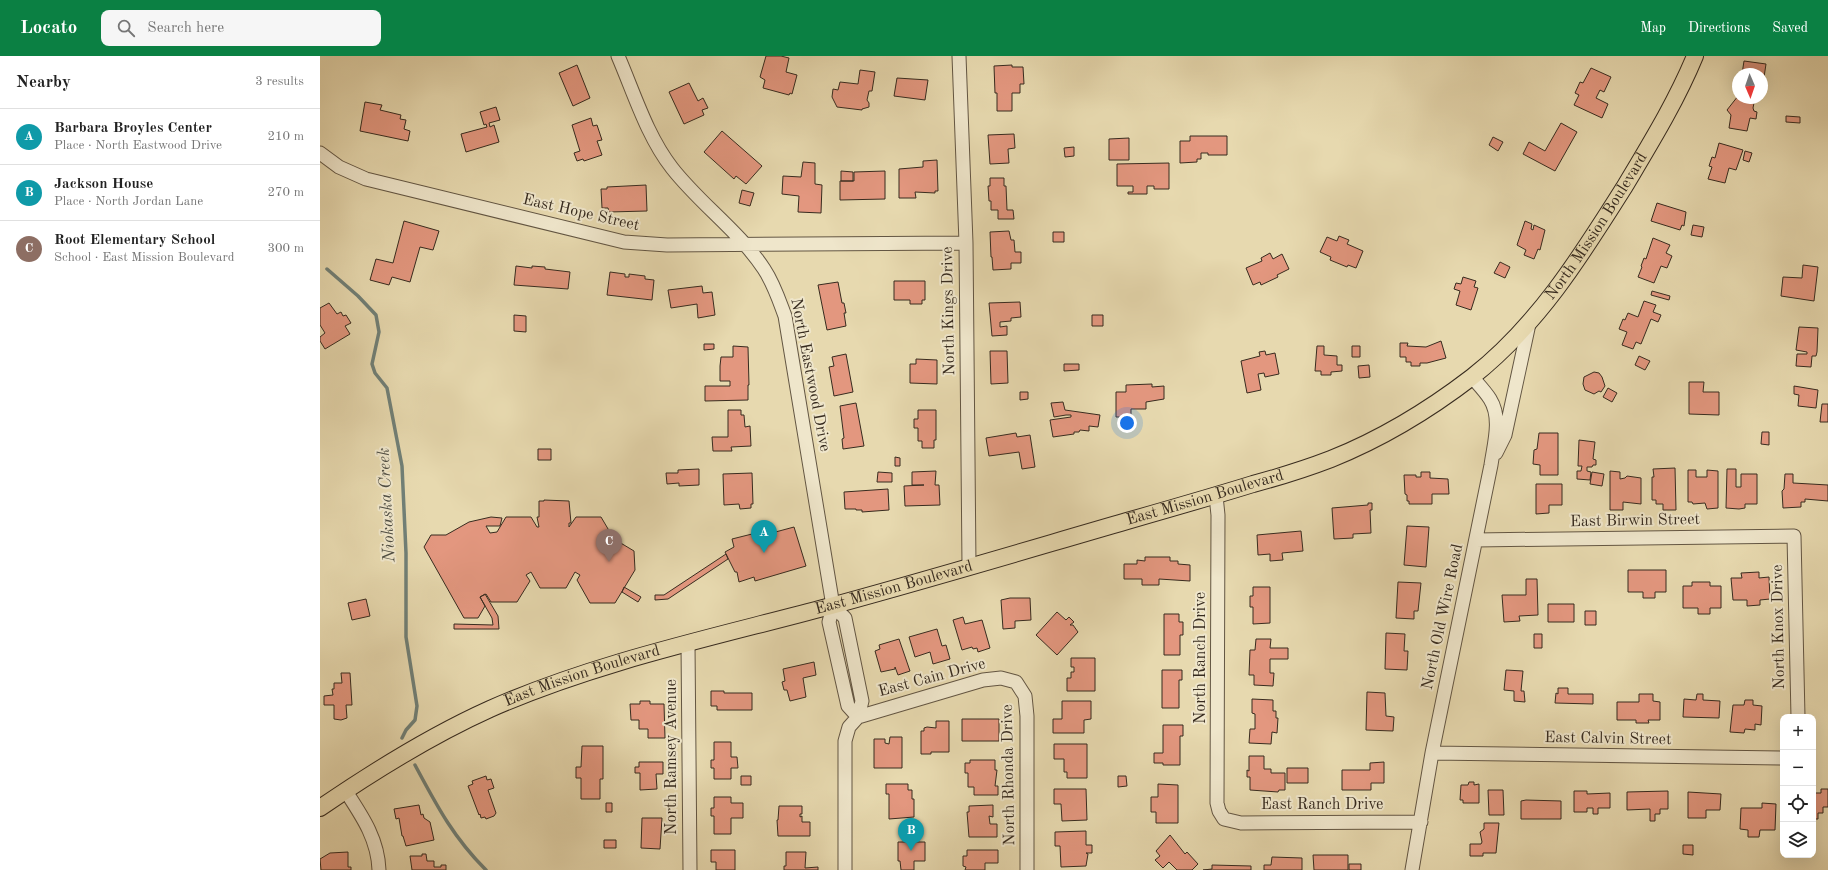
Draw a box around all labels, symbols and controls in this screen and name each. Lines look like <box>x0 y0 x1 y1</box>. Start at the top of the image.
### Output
search box <box>101 10 381 46</box>
icon: search <box>115 17 137 39</box>
text: Locato <box>20 19 77 38</box>
text: Search here <box>147 21 224 36</box>
text: Map <box>1640 21 1666 35</box>
text: Directions <box>1688 21 1750 35</box>
text: Saved <box>1772 21 1808 35</box>
north arrow <box>1732 68 1768 104</box>
text: Nearby <box>16 74 71 91</box>
text: 3 results <box>255 75 304 88</box>
text: Barbara Broyles Center <box>54 121 212 136</box>
text: A <box>24 130 34 143</box>
text: 210 m <box>267 130 304 143</box>
text: Place · North Eastwood Drive <box>54 139 222 152</box>
street label: North Mission Boulevard <box>1543 150 1651 303</box>
text: Jackson House <box>54 177 153 192</box>
text: B <box>24 186 34 199</box>
text: 270 m <box>267 186 304 199</box>
street label: East Hope Street <box>521 192 641 234</box>
text: Place · North Jordan Lane <box>54 195 203 208</box>
text: Root Elementary School <box>54 233 215 248</box>
text: C <box>25 242 33 255</box>
text: 300 m <box>267 242 304 255</box>
street label: North Kings Drive <box>940 246 958 376</box>
text: School · East Mission Boulevard <box>54 251 235 264</box>
street label: North Eastwood Drive <box>787 297 833 453</box>
your location <box>1117 413 1137 433</box>
water label: Niokaska Creek <box>376 447 399 564</box>
street label: East Mission Boulevard <box>1125 468 1286 529</box>
street label: East Birwin Street <box>1570 512 1701 530</box>
pin: A <box>751 520 777 553</box>
pin: C <box>596 529 622 562</box>
street label: North Old Wire Road <box>1420 543 1466 691</box>
street label: East Mission Boulevard <box>813 558 975 618</box>
street label: North Knox Drive <box>1770 564 1788 690</box>
street label: North Ranch Drive <box>1193 592 1209 724</box>
street label: East Mission Boulevard <box>502 643 662 710</box>
street label: East Cain Drive <box>877 656 987 700</box>
street label: North Ramsey Avenue <box>664 679 680 835</box>
street label: North Rhonda Drive <box>1000 704 1018 846</box>
map controls <box>1780 714 1816 858</box>
button: + <box>1780 714 1816 750</box>
street label: East Calvin Street <box>1544 730 1672 748</box>
button: − <box>1780 750 1816 786</box>
button: locate <box>1780 786 1816 822</box>
street label: East Ranch Drive <box>1261 797 1383 813</box>
pin: B <box>898 818 924 851</box>
button: layers <box>1780 822 1816 858</box>

